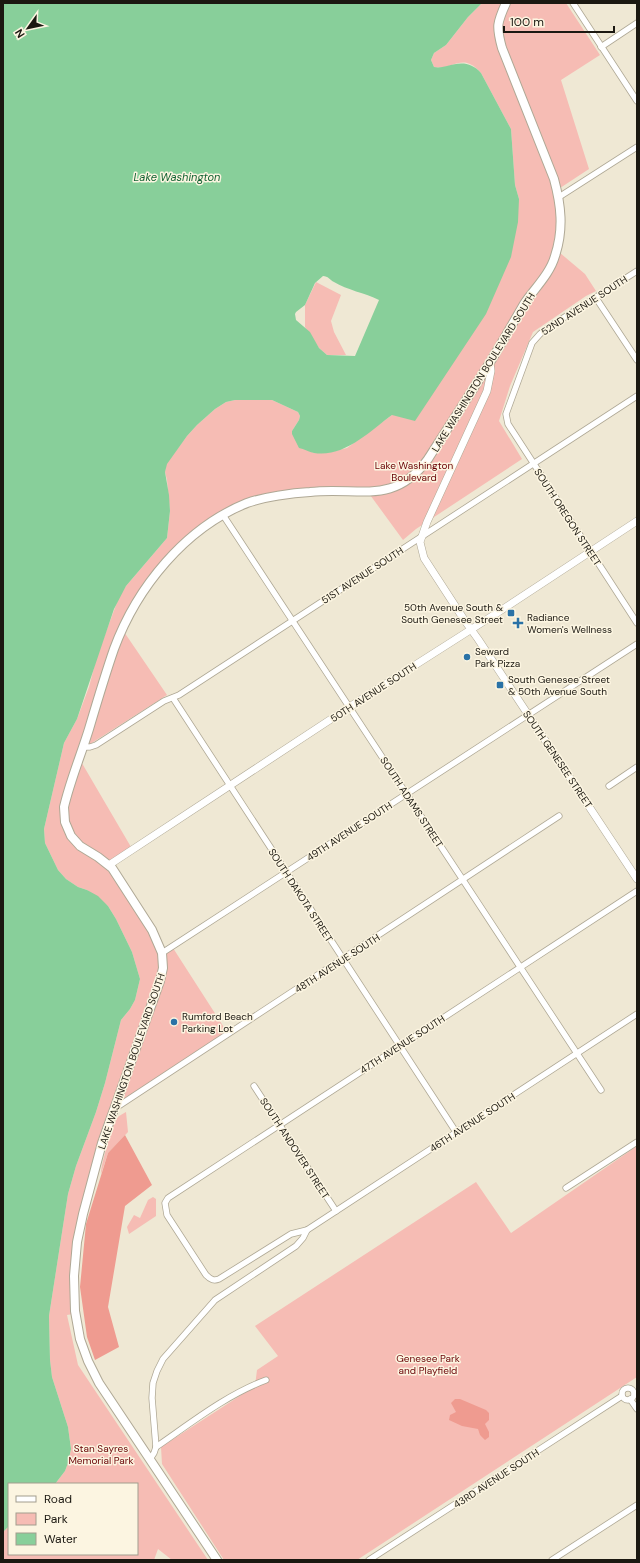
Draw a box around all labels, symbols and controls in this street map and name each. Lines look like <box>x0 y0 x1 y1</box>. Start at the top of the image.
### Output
north arrow <box>8 8 48 48</box>
scale bar <box>504 8 614 34</box>
text: 100 m <box>510 14 544 30</box>
text: N <box>12 26 28 41</box>
water label: Lake Washington <box>134 170 220 184</box>
street label: 52ND AVENUE SOUTH <box>539 273 630 338</box>
street label: LAKE WASHINGTON BOULEVARD SOUTH <box>429 290 538 454</box>
park label: Lake Washington Boulevard <box>375 459 453 484</box>
street label: SOUTH OREGON STREET <box>531 466 604 569</box>
street label: 51ST AVENUE SOUTH <box>319 544 406 607</box>
place label: 50th Avenue South & South Genesee Street <box>401 601 504 626</box>
marker: 50th Avenue South & South Genesee Street <box>506 608 516 618</box>
place label: Radiance Women's Wellness <box>527 611 612 636</box>
marker: Radiance Women's Wellness <box>512 617 524 629</box>
place label: Seward Park Pizza <box>475 645 520 670</box>
marker: Seward Park Pizza <box>462 652 472 662</box>
street label: 50TH AVENUE SOUTH <box>328 660 419 725</box>
place label: South Genesee Street & 50th Avenue South <box>508 673 610 698</box>
marker: South Genesee Street & 50th Avenue South <box>495 680 505 690</box>
street label: SOUTH GENESEE STREET <box>520 708 595 811</box>
street label: SOUTH ADAMS STREET <box>377 754 446 850</box>
street label: 49TH AVENUE SOUTH <box>304 799 395 864</box>
street label: SOUTH DAKOTA STREET <box>265 846 336 945</box>
street label: 48TH AVENUE SOUTH <box>292 931 383 996</box>
street label: LAKE WASHINGTON BOULEVARD SOUTH <box>95 971 168 1151</box>
place label: Rumford Beach Parking Lot <box>182 1010 253 1035</box>
street label: 47TH AVENUE SOUTH <box>357 1012 447 1077</box>
marker: Rumford Beach Parking Lot <box>169 1017 179 1027</box>
street label: 46TH AVENUE SOUTH <box>427 1090 518 1155</box>
street label: SOUTH ANDOVER STREET <box>257 1095 332 1202</box>
park label: Genesee Park and Playfield <box>396 1352 460 1377</box>
park label: Stan Sayres Memorial Park <box>68 1442 134 1467</box>
street label: 43RD AVENUE SOUTH <box>451 1446 542 1511</box>
legend <box>8 1483 138 1555</box>
text: Road <box>44 1491 72 1507</box>
text: Park <box>44 1511 68 1527</box>
text: Water <box>44 1531 78 1547</box>

